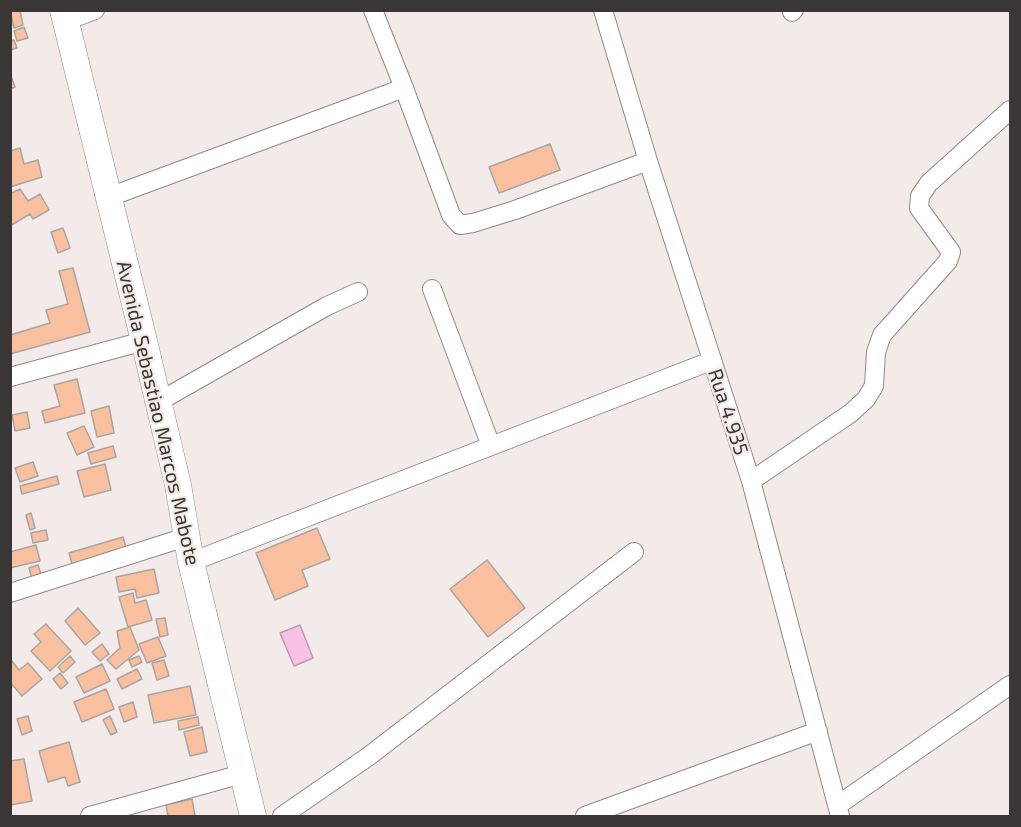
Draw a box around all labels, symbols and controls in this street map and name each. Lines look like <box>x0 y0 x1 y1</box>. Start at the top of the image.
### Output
street label: Avenida Sebastiao Marcos Mabote <box>111 258 205 568</box>
street label: Rua 4.935 <box>703 366 753 458</box>

